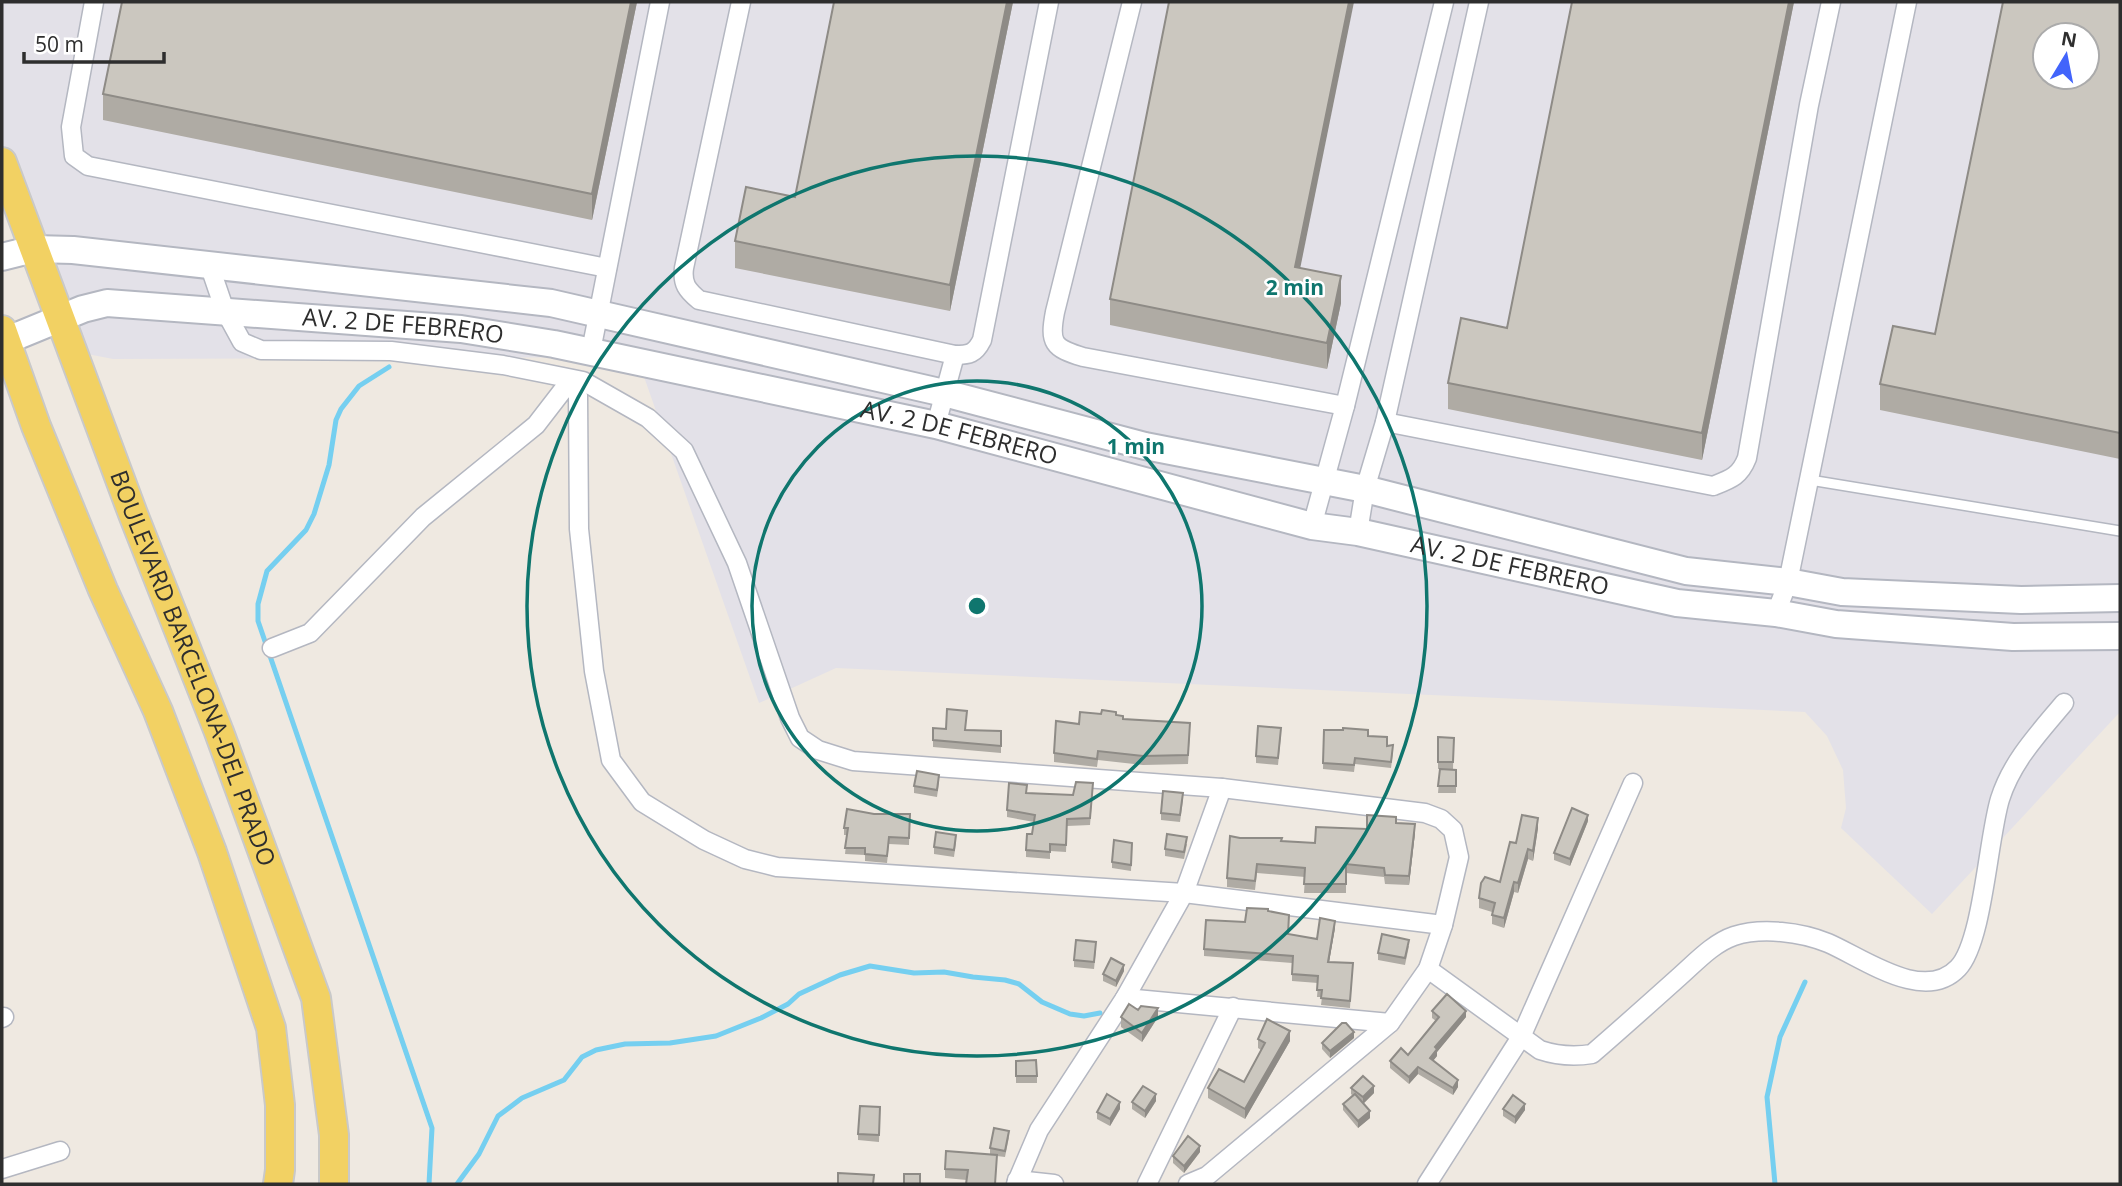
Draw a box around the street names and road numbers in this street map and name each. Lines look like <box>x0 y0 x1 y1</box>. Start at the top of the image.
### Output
street label: AV. 2 DE FEBRERO <box>301 299 506 351</box>
street label: AV. 2 DE FEBRERO <box>858 391 1062 472</box>
street label: BOULEVARD BARCELONA-DEL PRADO <box>103 465 285 871</box>
street label: AV. 2 DE FEBRERO <box>1408 526 1612 602</box>

